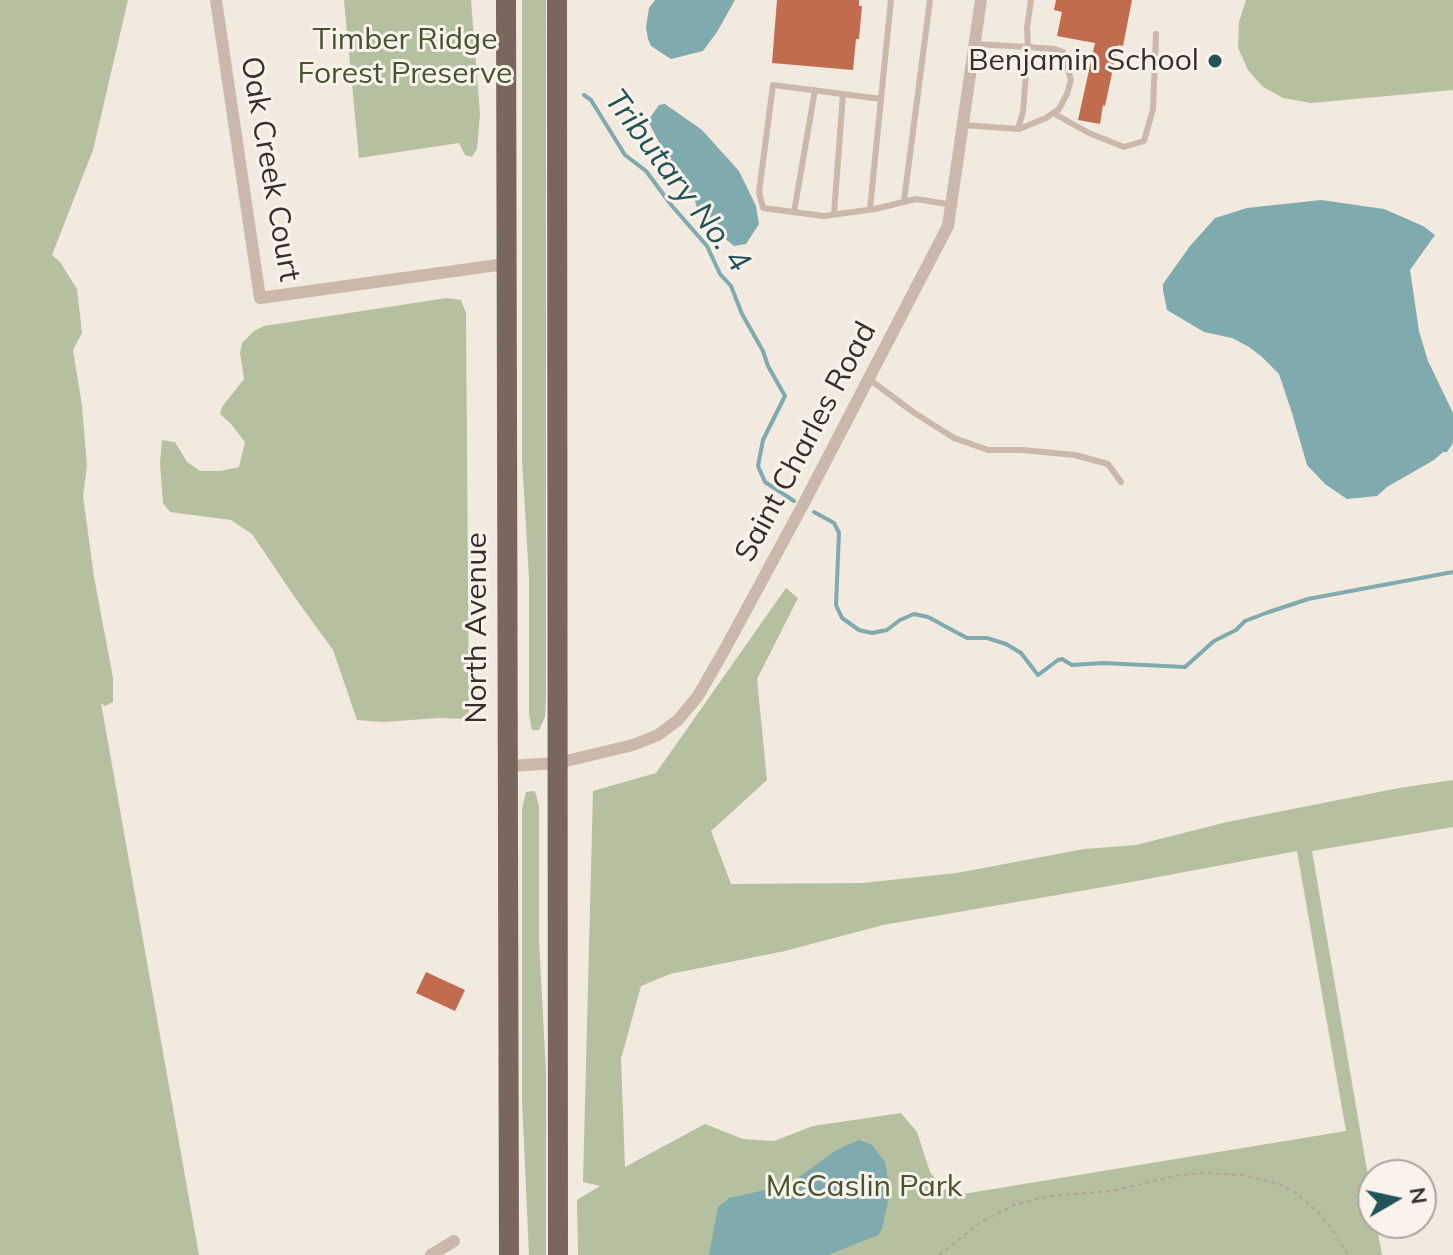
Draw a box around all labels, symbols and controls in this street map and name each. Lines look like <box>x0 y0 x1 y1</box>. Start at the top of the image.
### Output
park label: Timber Ridge Forest Preserve <box>298 22 512 92</box>
place label: Benjamin School <box>968 43 1199 79</box>
marker: Benjamin School <box>1206 52 1224 70</box>
street label: Oak Creek Court <box>233 54 307 284</box>
water label: Tributary No. 4 <box>596 82 758 280</box>
street label: Saint Charles Road <box>728 316 884 568</box>
street label: North Avenue <box>459 532 495 724</box>
north arrow <box>1357 1159 1437 1239</box>
park label: McCaslin Park <box>766 1169 962 1205</box>
text: N <box>1404 1185 1434 1206</box>

